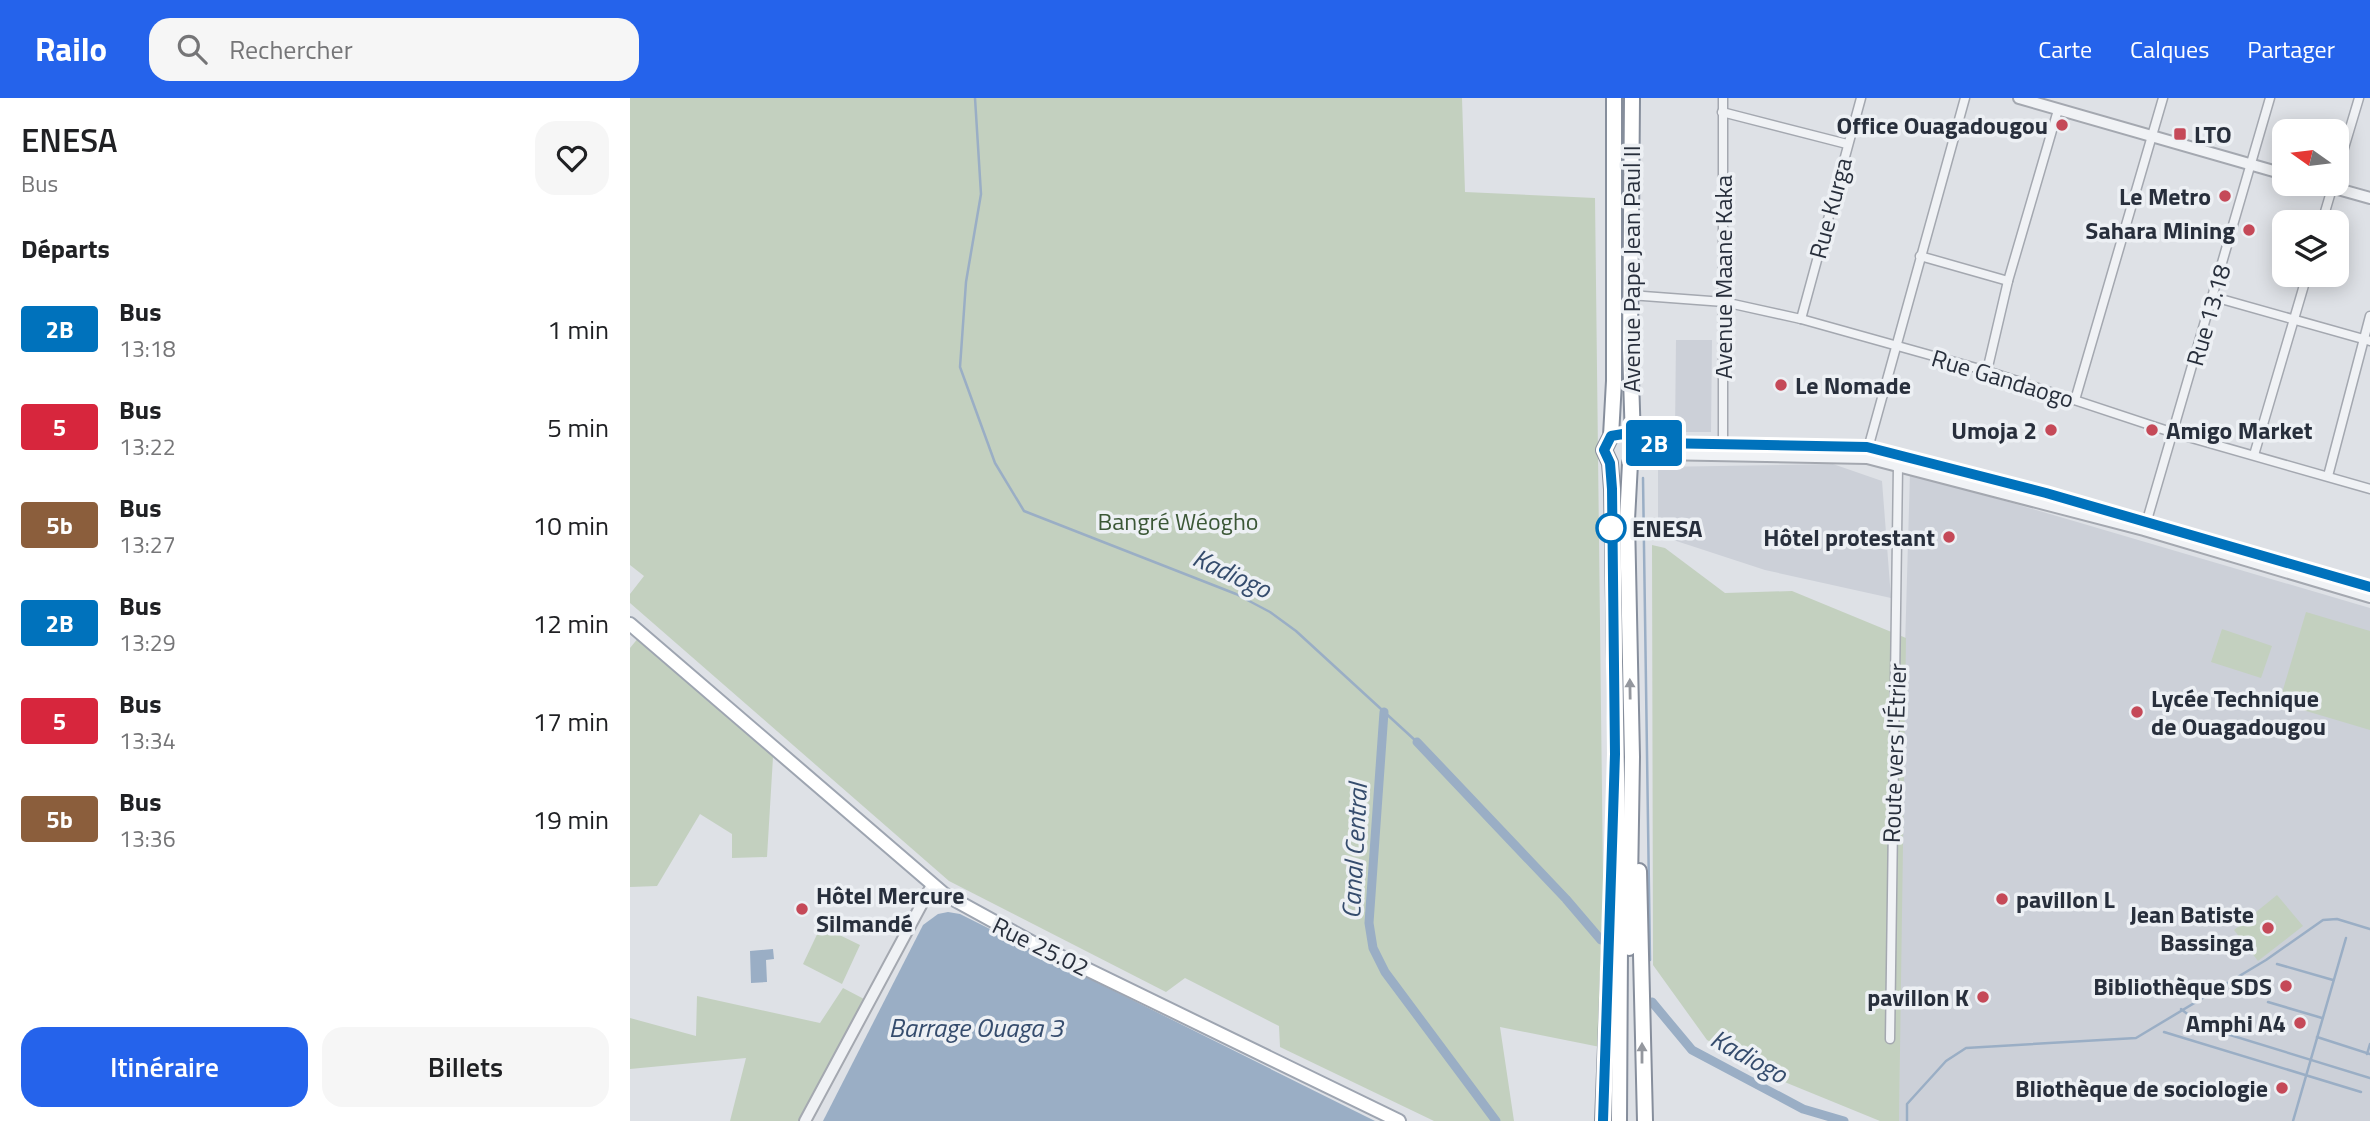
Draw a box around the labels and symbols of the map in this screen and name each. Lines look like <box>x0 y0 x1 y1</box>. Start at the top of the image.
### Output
place label: Office Ouagadougou <box>1837 107 2048 143</box>
place label: LTO <box>2194 116 2232 152</box>
marker: Office Ouagadougou <box>2054 117 2070 133</box>
north arrow <box>2272 119 2348 196</box>
marker: LTO <box>2172 126 2188 142</box>
street label: Avenue Pape Jean Paul II <box>1613 145 1649 393</box>
street label: Rue Kurga <box>1799 153 1861 263</box>
street label: Avenue Maane Kaka <box>1705 175 1741 379</box>
place label: Le Metro <box>2119 178 2211 214</box>
marker: Le Metro <box>2217 188 2233 204</box>
place label: Sahara Mining <box>2085 212 2235 248</box>
marker: Sahara Mining <box>2241 222 2257 238</box>
street label: Rue 13.18 <box>2176 260 2240 370</box>
street label: Rue Gandaogo <box>1927 339 2079 417</box>
place label: Le Nomade <box>1795 367 1911 403</box>
marker: Le Nomade <box>1773 377 1789 393</box>
place label: Umoja 2 <box>1951 412 2037 448</box>
place label: Amigo Market <box>2166 412 2313 448</box>
line badge: 2B <box>1622 420 1686 466</box>
marker: Umoja 2 <box>2043 422 2059 438</box>
marker: Amigo Market <box>2144 422 2160 438</box>
park label: Bangré Wéogho <box>1098 503 1258 539</box>
place label: ENESA <box>1632 510 1703 546</box>
marker: ENESA <box>1596 513 1626 543</box>
place label: Hôtel protestant <box>1763 519 1935 555</box>
marker: Hôtel protestant <box>1941 529 1957 545</box>
water label: Kadiogo <box>1186 538 1279 609</box>
street label: Route vers l'Étrier <box>1873 662 1915 844</box>
one-way arrow <box>1625 678 1636 700</box>
place label: Lycée Technique de Ouagadougou <box>2151 680 2326 744</box>
marker: Lycée Technique de Ouagadougou <box>2129 704 2145 720</box>
water label: Canal Central <box>1331 779 1377 920</box>
place label: Hôtel Mercure Silmandé <box>816 877 964 941</box>
place label: pavillon L <box>2016 881 2116 917</box>
marker: pavillon L <box>1994 891 2010 907</box>
place label: Jean Batiste Bassinga <box>2130 896 2254 960</box>
marker: Hôtel Mercure Silmandé <box>794 901 810 917</box>
street label: Rue 25.02 <box>986 907 1096 985</box>
marker: Jean Batiste Bassinga <box>2260 920 2276 936</box>
place label: Bibliothèque SDS <box>2093 968 2272 1004</box>
marker: Bibliothèque SDS <box>2278 978 2294 994</box>
place label: pavillon K <box>1867 979 1969 1015</box>
marker: pavillon K <box>1975 989 1991 1005</box>
place label: Amphi A4 <box>2186 1005 2286 1041</box>
water label: Barrage Ouaga 3 <box>889 1008 1065 1047</box>
marker: Amphi A4 <box>2292 1015 2308 1031</box>
water label: Kadiogo <box>1704 1019 1795 1094</box>
one-way arrow <box>1636 1042 1648 1064</box>
place label: Bliothèque de sociologie <box>2015 1070 2268 1106</box>
marker: Bliothèque de sociologie <box>2274 1080 2290 1096</box>

